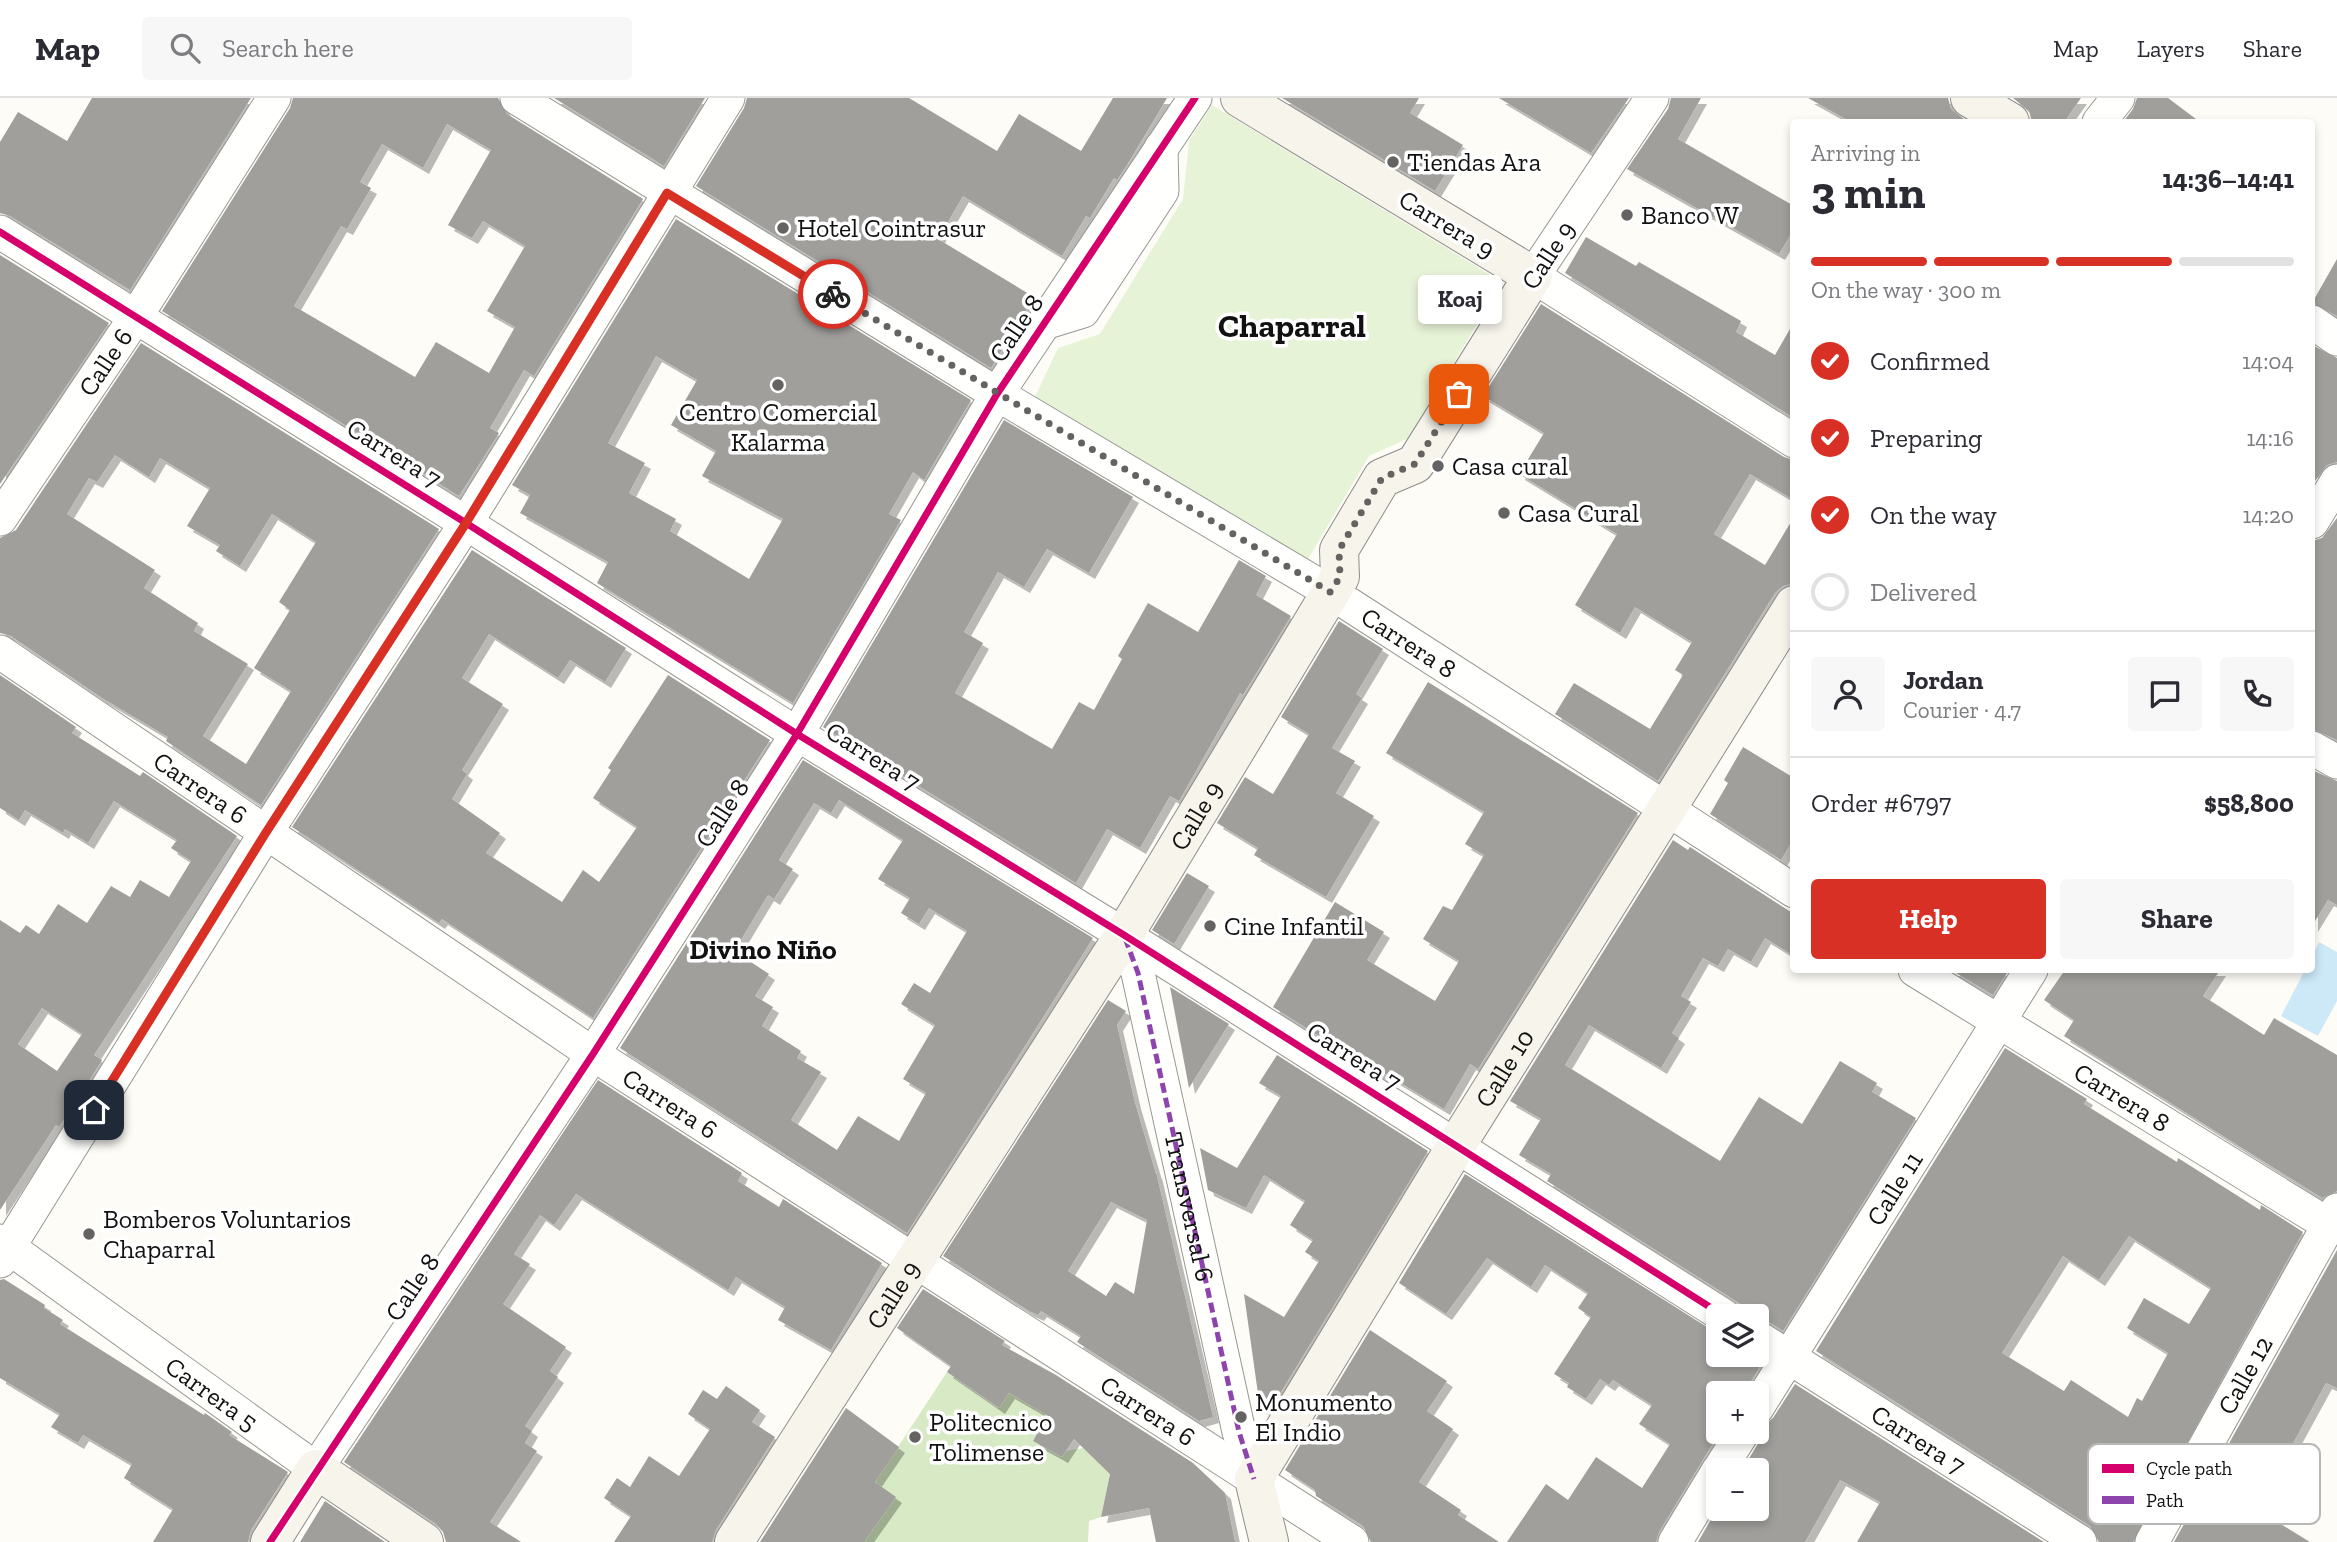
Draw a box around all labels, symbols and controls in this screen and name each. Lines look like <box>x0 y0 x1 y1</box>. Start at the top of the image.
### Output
search box <box>142 17 632 80</box>
text: Map <box>35 29 100 68</box>
icon: search <box>166 29 204 67</box>
text: Search here <box>222 32 354 64</box>
text: Map <box>2053 34 2099 63</box>
text: Layers <box>2137 34 2205 63</box>
text: Share <box>2243 34 2302 63</box>
text: Arriving in <box>1811 139 1920 167</box>
place label: Tiendas Ara <box>1407 146 1542 178</box>
marker: Tiendas Ara <box>1385 154 1401 170</box>
text: 14:36–14:41 <box>2162 163 2294 195</box>
text: 3 min <box>1811 165 1925 220</box>
street label: Carrera 9 <box>1393 183 1501 265</box>
place label: Banco W <box>1641 199 1740 231</box>
marker: Banco W <box>1619 207 1635 223</box>
place label: Hotel Cointrasur <box>797 212 986 244</box>
street label: Calle 9 <box>1514 215 1582 295</box>
marker: Hotel Cointrasur <box>775 220 791 236</box>
courier <box>798 259 868 329</box>
icon: bike <box>814 275 852 313</box>
callout: Koaj <box>1417 275 1501 324</box>
text: On the way · 300 m <box>1811 276 2001 304</box>
text: Koaj <box>1438 285 1482 313</box>
street label: Calle 8 <box>982 288 1050 368</box>
district label: Chaparral <box>1218 306 1366 345</box>
street label: Calle 6 <box>71 322 140 402</box>
icon: check <box>1811 342 1849 380</box>
text: Confirmed <box>1870 345 1990 377</box>
text: 14:04 <box>2242 347 2294 375</box>
pin <box>1429 364 1489 424</box>
icon: bag <box>1440 375 1478 413</box>
marker: Centro Comercial Kalarma <box>770 377 786 393</box>
place label: Centro Comercial Kalarma <box>679 396 877 458</box>
street label: Carrera 7 <box>341 412 447 494</box>
icon: check <box>1811 419 1849 457</box>
text: Preparing <box>1870 422 1982 454</box>
text: 14:16 <box>2247 424 2294 452</box>
place label: Casa cural <box>1452 450 1568 482</box>
marker: Casa cural <box>1430 458 1446 474</box>
icon: check <box>1811 496 1849 534</box>
place label: Casa Cural <box>1518 497 1639 529</box>
text: On the way <box>1870 499 1997 531</box>
text: 14:20 <box>2243 501 2294 529</box>
marker: Casa Cural <box>1496 505 1512 521</box>
text: Delivered <box>1870 576 1977 608</box>
street label: Carrera 8 <box>1355 600 1462 685</box>
button: person <box>1811 657 1885 731</box>
button: chat <box>2128 657 2202 731</box>
button: phone <box>2220 657 2294 731</box>
text: Jordan <box>1903 664 1983 696</box>
text: Courier · 4.7 <box>1903 696 2021 724</box>
street label: Carrera 7 <box>820 715 926 797</box>
street label: Carrera 6 <box>147 745 253 831</box>
street label: Calle 8 <box>688 773 756 853</box>
street label: Calle 9 <box>1163 775 1229 856</box>
text: Order #6797 <box>1811 787 1951 819</box>
text: $58,800 <box>2204 787 2294 819</box>
button: Help <box>1811 879 2046 959</box>
button: Share <box>2060 879 2294 959</box>
place label: Cine Infantil <box>1224 910 1364 942</box>
marker: Cine Infantil <box>1202 918 1218 934</box>
district label: Divino Niño <box>689 933 837 966</box>
street label: Carrera 7 <box>1301 1015 1407 1097</box>
street label: Calle 10 <box>1468 1023 1541 1113</box>
street label: Carrera 8 <box>2068 1056 2176 1139</box>
street label: Carrera 6 <box>617 1061 724 1146</box>
pin <box>64 1080 124 1140</box>
icon: home <box>75 1091 113 1129</box>
street label: Transversal 6 <box>1158 1129 1221 1285</box>
street label: Calle 11 <box>1859 1145 1930 1231</box>
place label: Bomberos Voluntarios Chaparral <box>103 1203 351 1265</box>
marker: Bomberos Voluntarios Chaparral <box>81 1226 97 1242</box>
street label: Calle 8 <box>378 1247 446 1327</box>
street label: Calle 9 <box>859 1254 927 1335</box>
map controls <box>1706 1304 1769 1521</box>
button: layers <box>1706 1304 1769 1367</box>
street label: Calle 12 <box>2210 1330 2280 1420</box>
street label: Carrera 5 <box>159 1350 264 1438</box>
street label: Carrera 6 <box>1094 1368 1201 1453</box>
button: + <box>1706 1381 1769 1444</box>
place label: Monumento El Indio <box>1255 1386 1393 1448</box>
street label: Carrera 7 <box>1865 1398 1971 1481</box>
place label: Politecnico Tolimense <box>929 1406 1052 1468</box>
marker: Monumento El Indio <box>1233 1409 1249 1425</box>
marker: Politecnico Tolimense <box>907 1429 923 1445</box>
legend <box>2088 1444 2320 1524</box>
text: Cycle path <box>2146 1457 2232 1480</box>
button: − <box>1706 1458 1769 1521</box>
text: Path <box>2146 1489 2184 1512</box>

